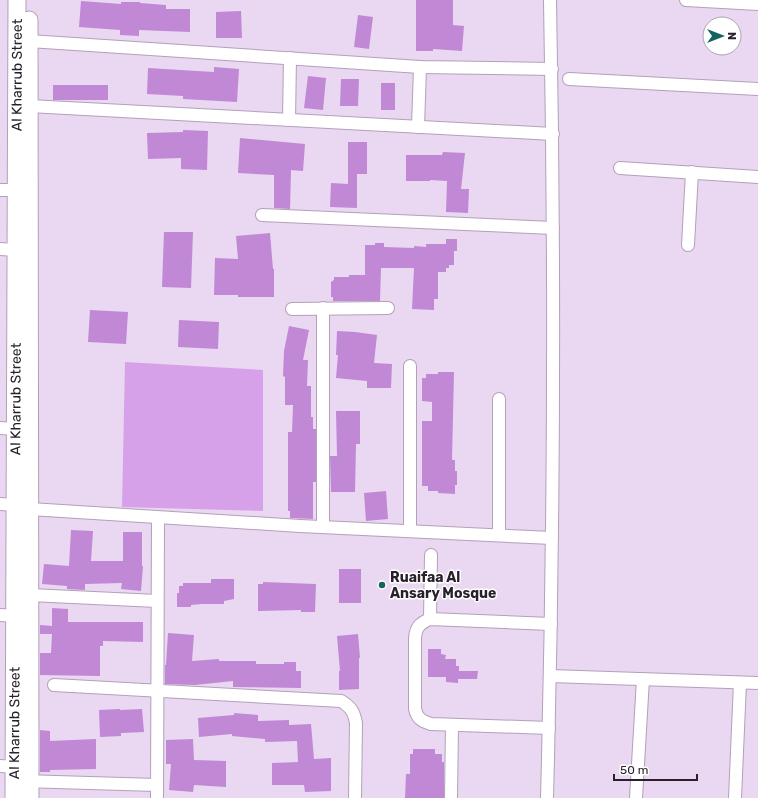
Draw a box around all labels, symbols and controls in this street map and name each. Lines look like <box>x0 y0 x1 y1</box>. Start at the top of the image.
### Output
north arrow <box>702 16 742 56</box>
street label: Al Kharrub Street <box>9 18 26 131</box>
text: N <box>725 32 738 40</box>
street label: Al Kharrub Street <box>7 342 25 455</box>
place label: Ruaifaa Al Ansary Mosque <box>390 569 496 602</box>
marker: Ruaifaa Al Ansary Mosque <box>377 580 387 590</box>
street label: Al Kharrub Street <box>6 666 23 779</box>
scale bar <box>614 756 697 782</box>
text: 50 m <box>620 763 648 777</box>

